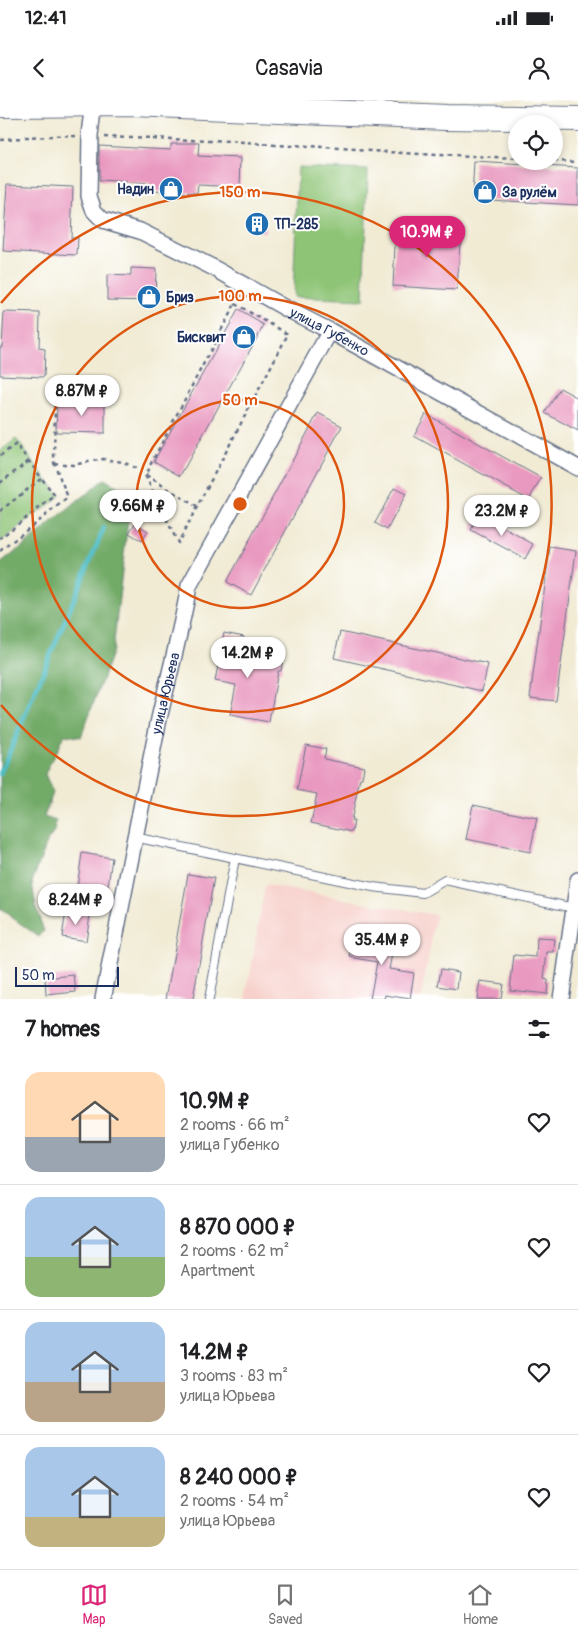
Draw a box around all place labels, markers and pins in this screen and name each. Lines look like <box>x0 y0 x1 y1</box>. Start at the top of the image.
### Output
shop icon: Надин <box>158 176 184 202</box>
shop icon: За рулём <box>472 179 498 205</box>
place label: Надин <box>117 181 154 198</box>
place label: За рулём <box>502 184 557 201</box>
building icon: ТП-285 <box>244 211 270 237</box>
place label: ТП-285 <box>273 216 319 233</box>
pin: 10.9M ₽ <box>381 216 473 258</box>
shop icon: Бриз <box>136 284 162 310</box>
place label: Бриз <box>166 289 194 306</box>
shop icon: Бисквит <box>231 324 257 350</box>
place label: Бисквит <box>177 329 227 346</box>
pin: 8.87M ₽ <box>36 374 128 417</box>
pin: 9.66M ₽ <box>92 490 184 532</box>
pin: 23.2M ₽ <box>456 494 548 537</box>
centre of rings <box>231 495 249 513</box>
pin: 14.2M ₽ <box>202 636 294 679</box>
pin: 8.24M ₽ <box>30 884 122 926</box>
pin: 35.4M ₽ <box>336 924 428 966</box>

